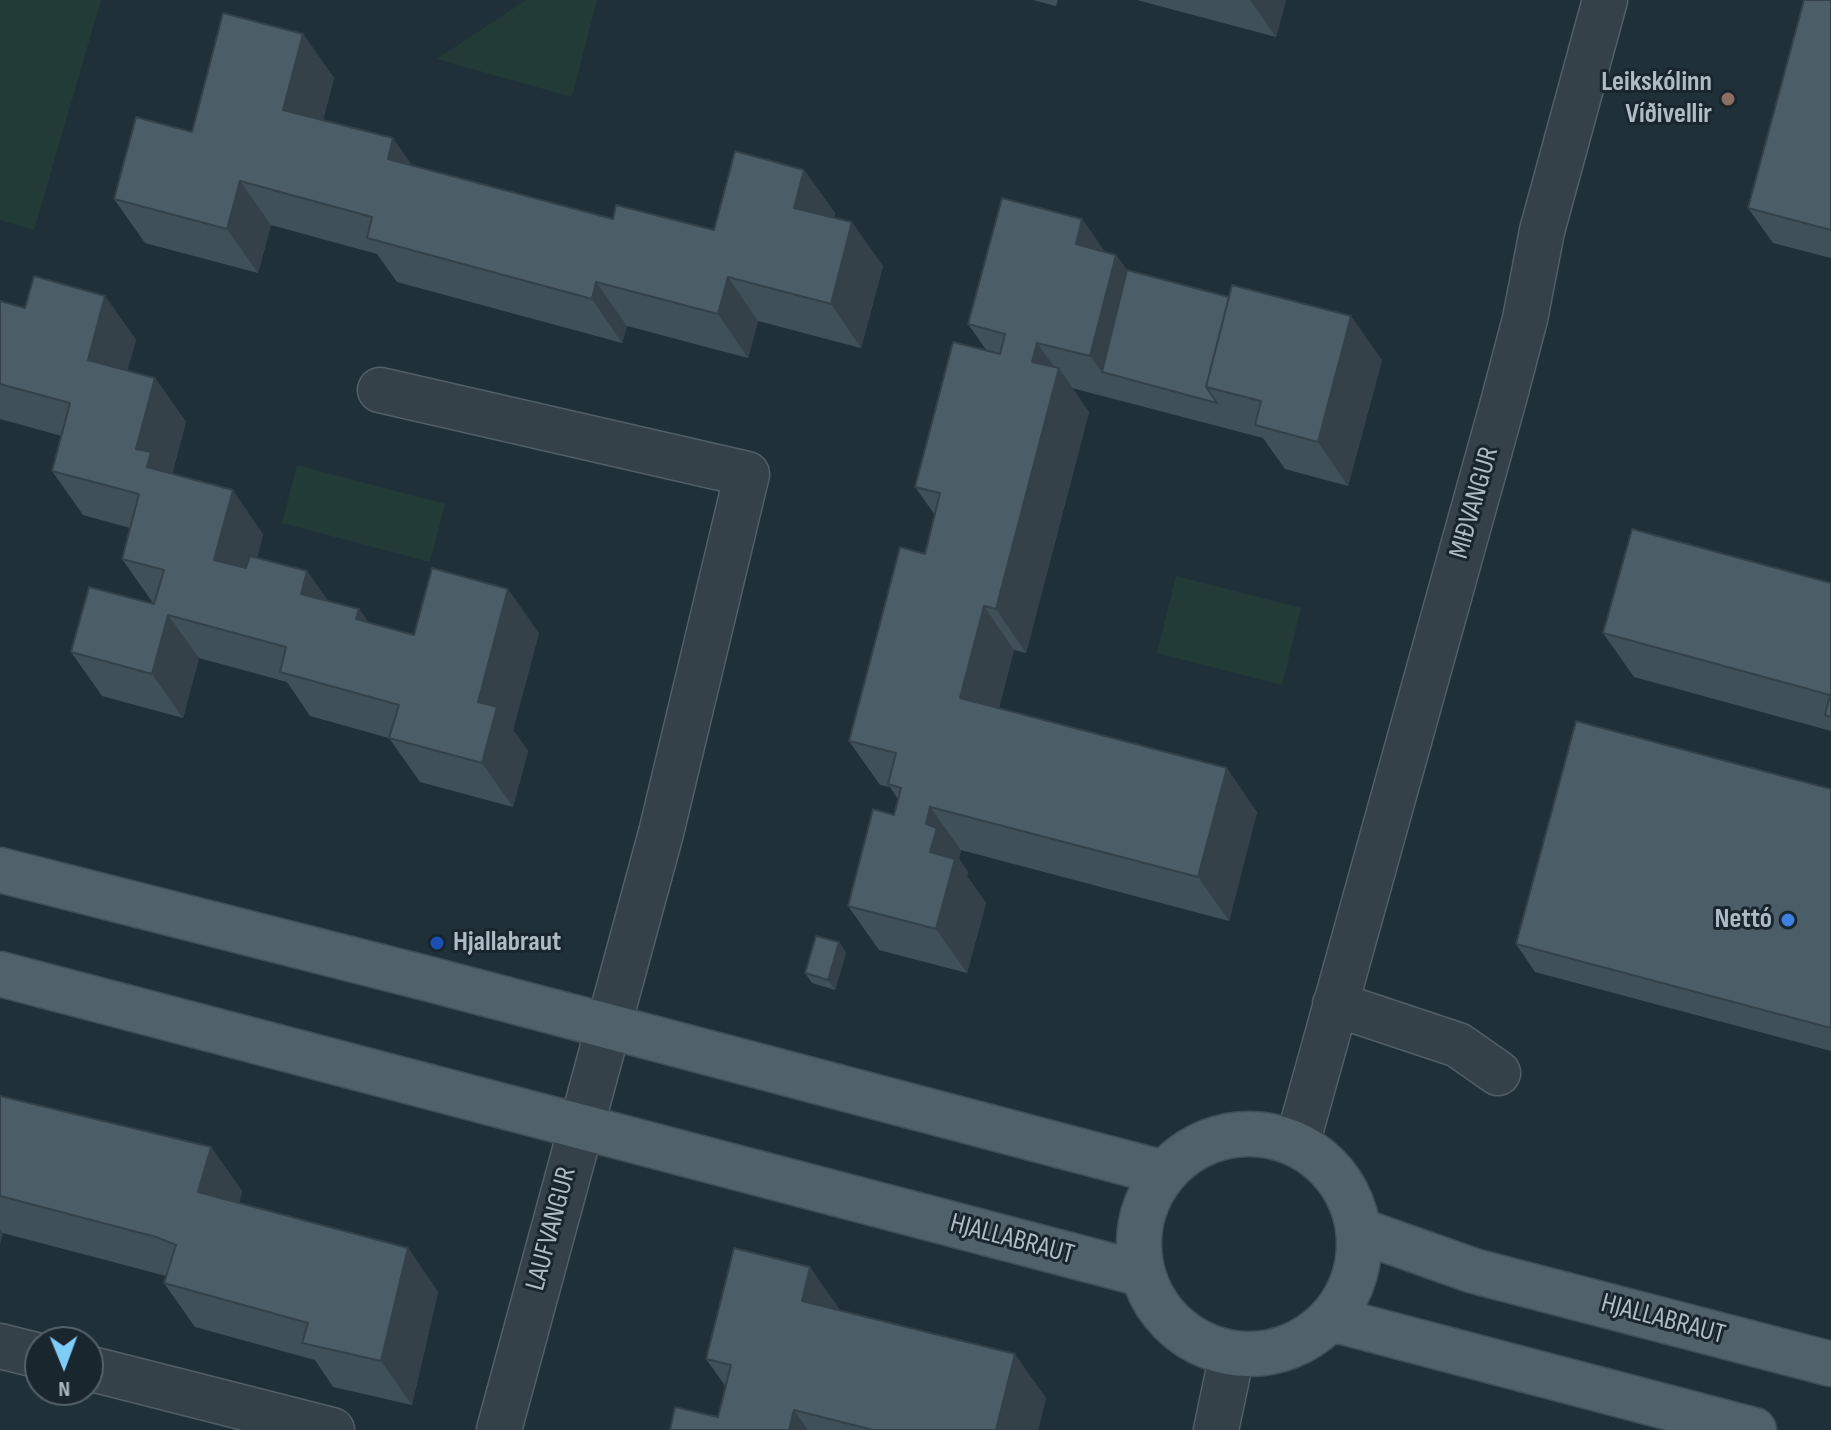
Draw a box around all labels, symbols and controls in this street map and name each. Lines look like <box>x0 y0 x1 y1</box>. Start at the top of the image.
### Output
place label: Leikskólinn Víðivellir <box>1601 66 1712 132</box>
marker: Leikskólinn Víðivellir <box>1719 90 1737 108</box>
street label: MIÐVANGUR <box>1443 443 1507 563</box>
place label: Nettó <box>1715 903 1772 937</box>
marker: Nettó <box>1779 911 1797 929</box>
place label: Hjallabraut <box>453 926 561 960</box>
marker: Hjallabraut <box>428 934 446 952</box>
street label: LAUFVANGUR <box>519 1164 585 1294</box>
street label: HJALLABRAUT <box>946 1207 1078 1273</box>
street label: HJALLABRAUT <box>1597 1287 1729 1353</box>
north arrow <box>24 1326 104 1406</box>
text: N <box>58 1375 71 1402</box>

